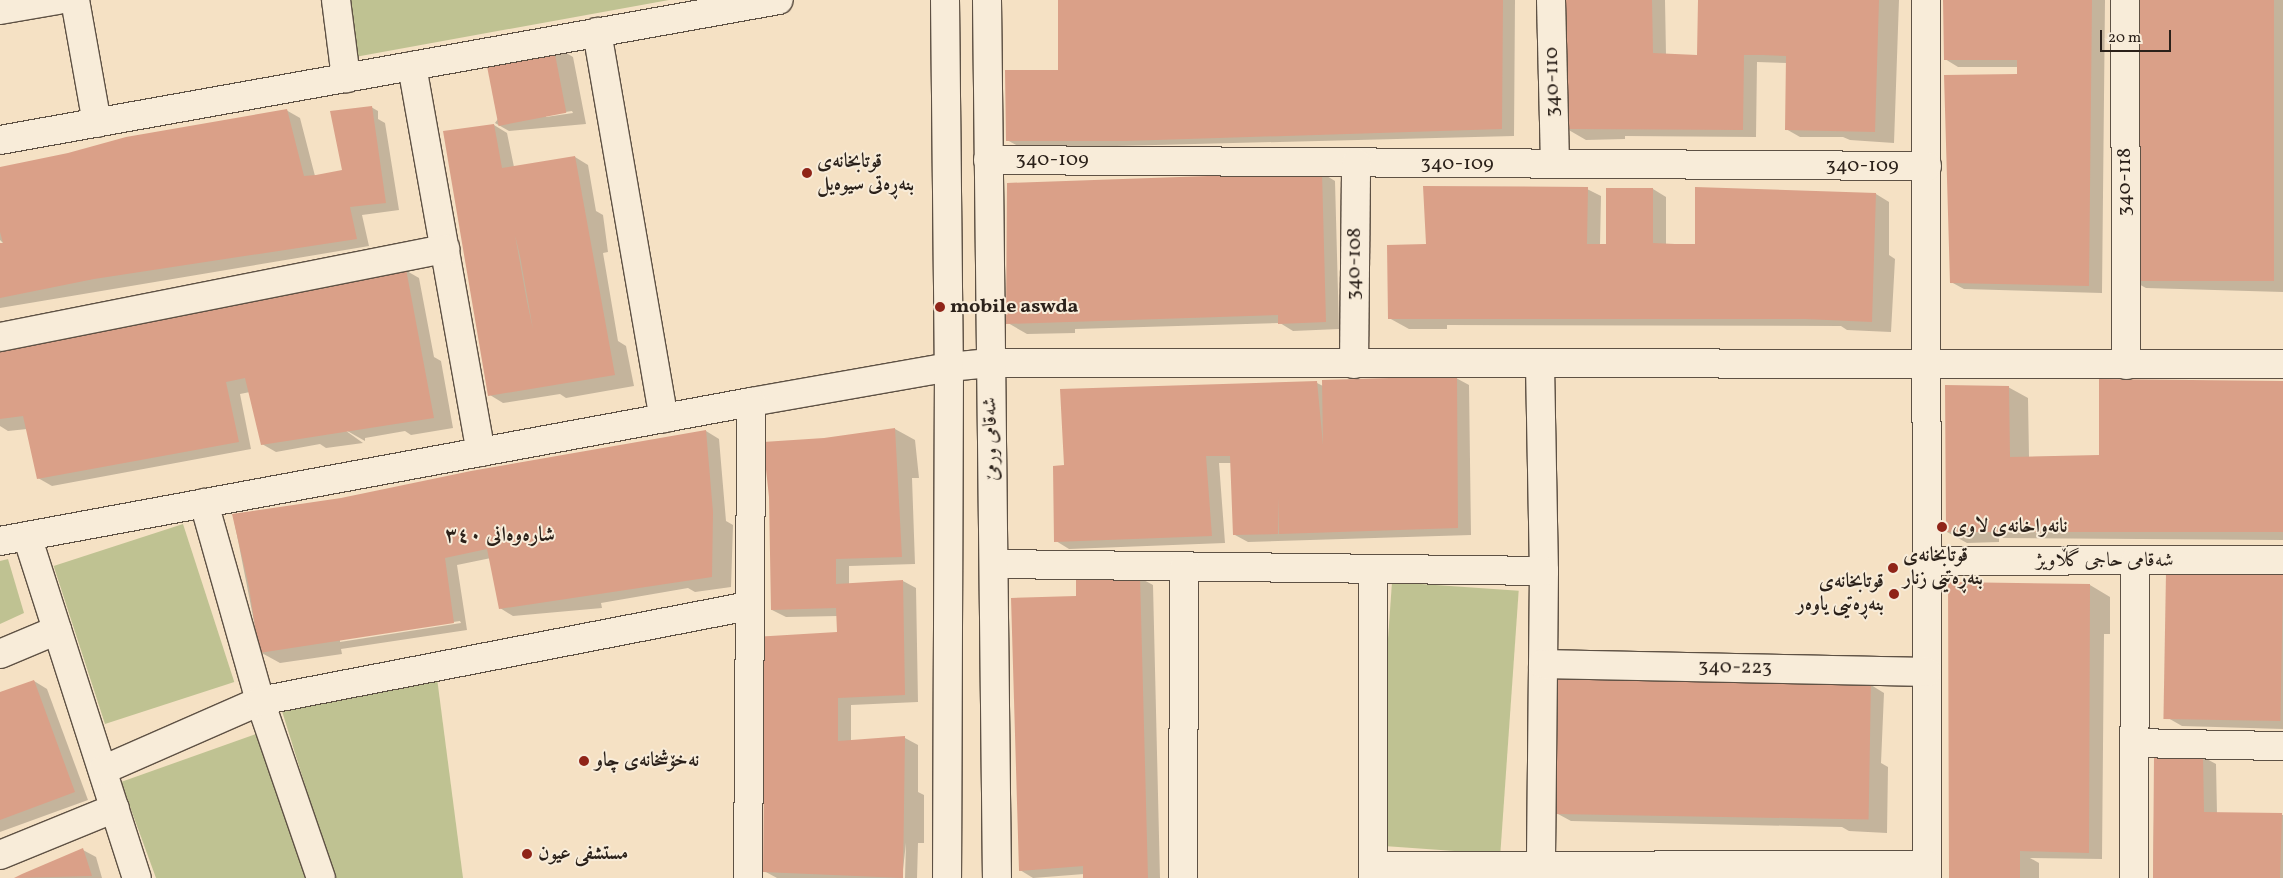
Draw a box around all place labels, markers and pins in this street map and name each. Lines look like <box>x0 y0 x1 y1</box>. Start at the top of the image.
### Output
place label: قوتابخانەی بنەڕەتی سیوەیل <box>817 150 914 197</box>
marker: قوتابخانەی بنەڕەتی سیوەیل <box>801 167 813 179</box>
place label: mobile aswda <box>950 295 1079 319</box>
marker: mobile aswda <box>934 301 946 313</box>
place label: نانەواخانەی لاوی <box>1952 515 2068 539</box>
marker: نانەواخانەی لاوی <box>1936 521 1948 533</box>
place label: قوتابخانەی بنەڕەتیی زنار <box>1903 544 1983 591</box>
marker: قوتابخانەی بنەڕەتیی زنار <box>1887 562 1899 574</box>
place label: قوتابخانەی بنەڕەتیی یاوەر <box>1797 570 1884 617</box>
marker: قوتابخانەی بنەڕەتیی یاوەر <box>1888 588 1900 600</box>
place label: نەخۆشخانەی چاو <box>595 749 699 773</box>
marker: نەخۆشخانەی چاو <box>577 754 591 768</box>
place label: مستشفى عيون <box>538 842 628 866</box>
marker: مستشفى عيون <box>520 847 534 861</box>

